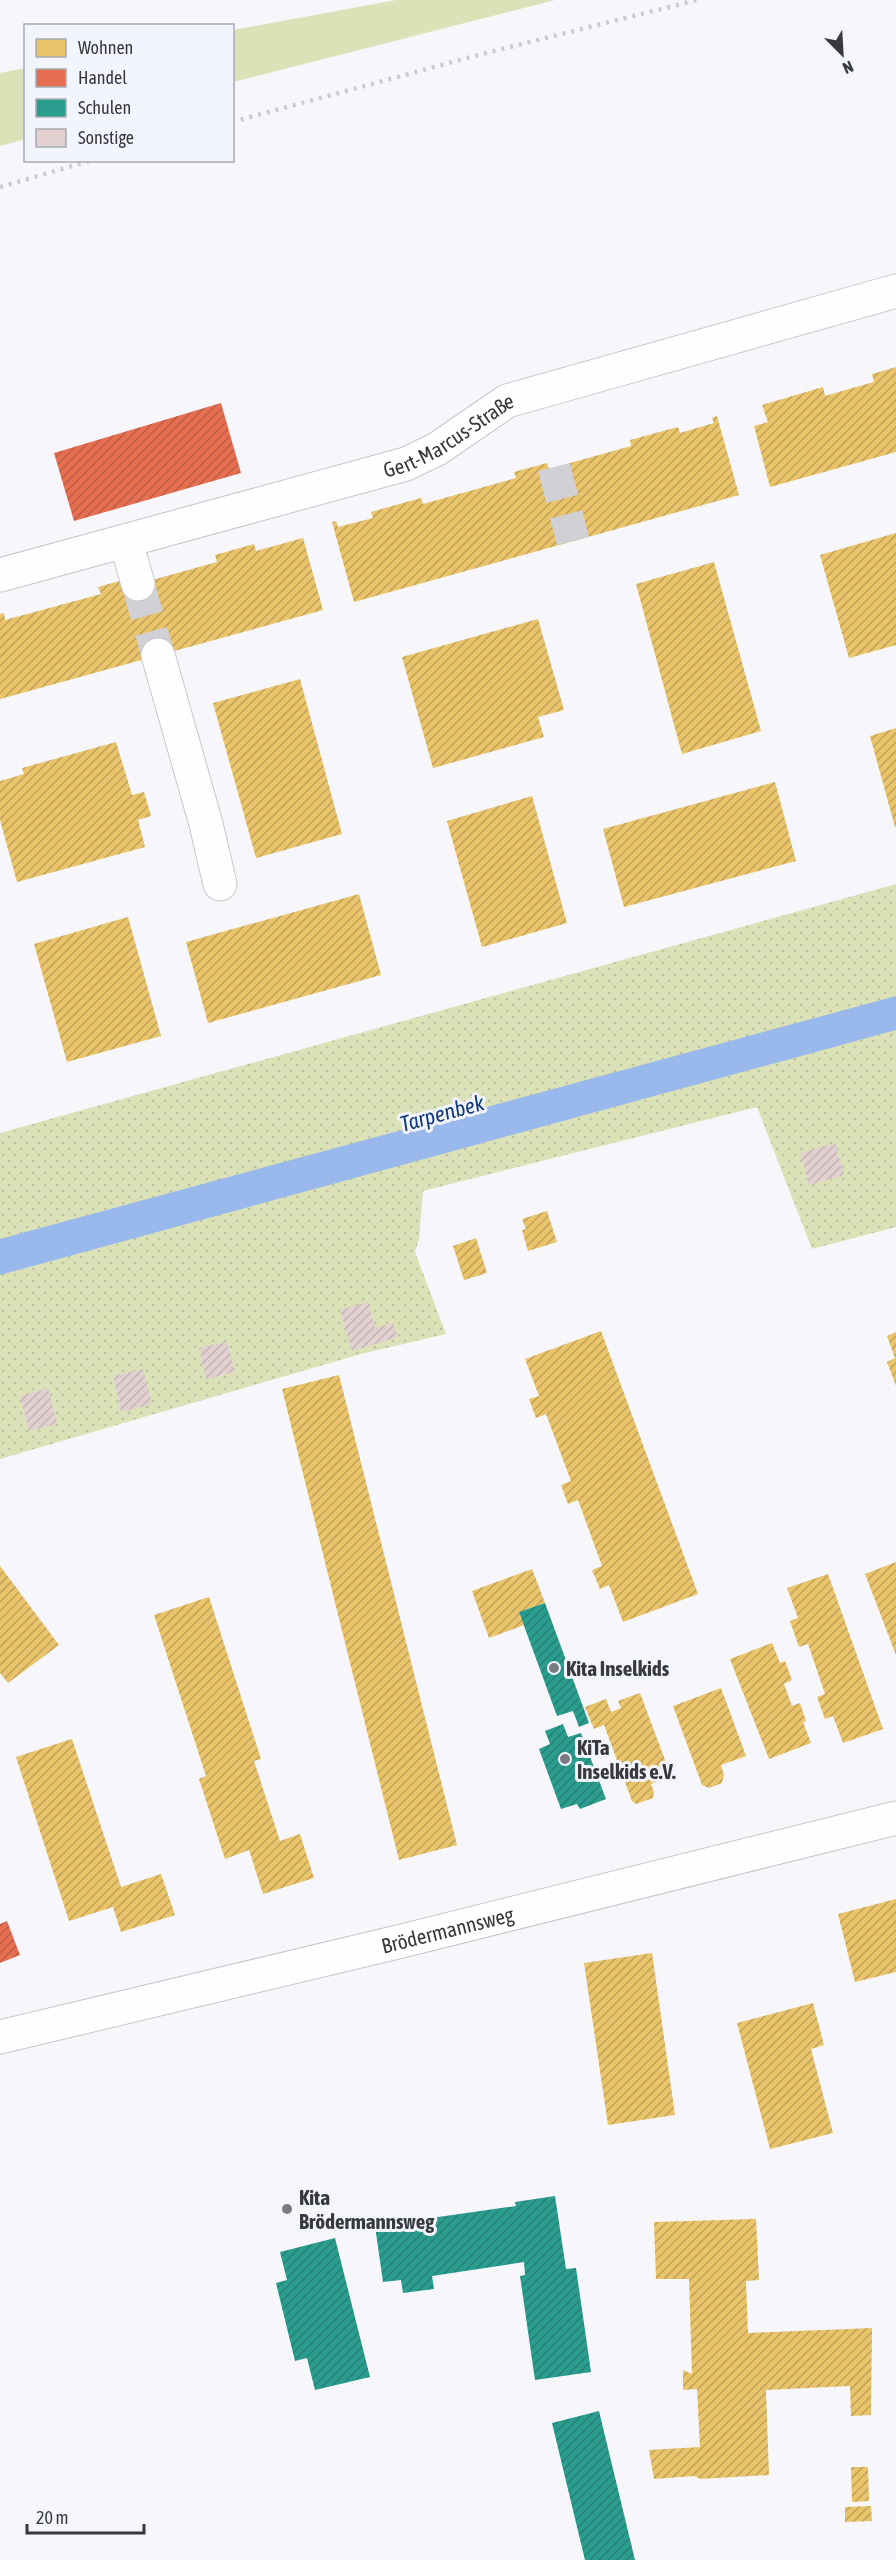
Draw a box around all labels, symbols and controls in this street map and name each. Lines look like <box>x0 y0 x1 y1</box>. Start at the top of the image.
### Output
legend <box>24 24 234 162</box>
north arrow <box>812 24 872 84</box>
text: Wohnen <box>78 37 133 58</box>
text: N <box>840 58 856 78</box>
text: Handel <box>78 67 127 88</box>
text: Schulen <box>78 97 131 118</box>
text: Sonstige <box>78 127 134 148</box>
street label: Gert-Marcus-Straße <box>380 388 516 482</box>
water label: Tarpenbek <box>397 1089 487 1137</box>
place label: Kita Inselkids <box>566 1656 670 1680</box>
marker: Kita Inselkids <box>547 1661 561 1675</box>
place label: KiTa Inselkids e.V. <box>577 1735 676 1783</box>
marker: KiTa Inselkids e.V. <box>558 1752 572 1766</box>
street label: Brödermannsweg <box>379 1902 516 1958</box>
place label: Kita Brödermannsweg <box>299 2185 435 2233</box>
marker: Kita Brödermannsweg <box>280 2202 294 2216</box>
scale bar <box>27 2497 144 2535</box>
text: 20 m <box>36 2507 68 2528</box>

